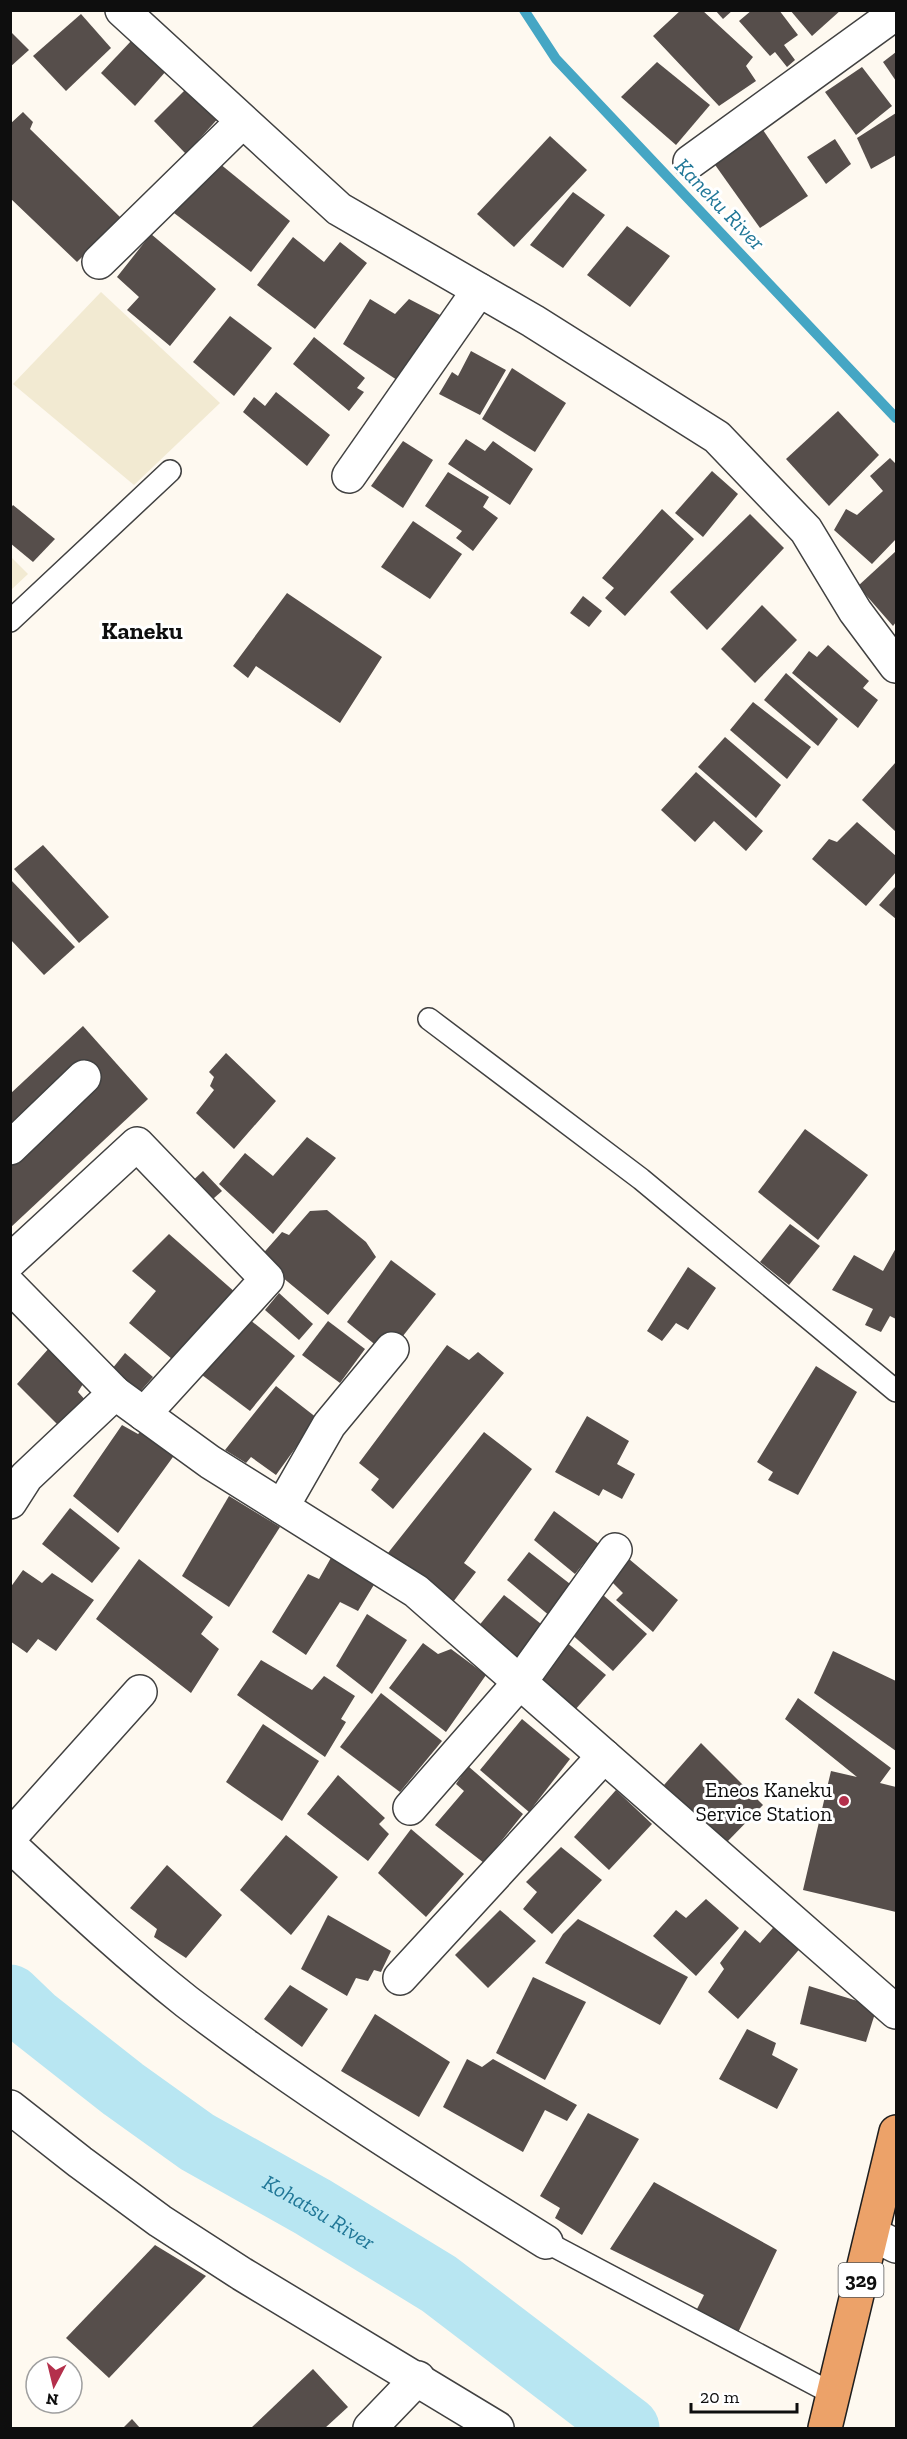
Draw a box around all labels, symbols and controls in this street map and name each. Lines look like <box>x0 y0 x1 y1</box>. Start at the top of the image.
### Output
water label: Kaneku River <box>669 152 771 256</box>
district label: Kaneku <box>101 616 183 645</box>
place label: Eneos Kaneku Service Station <box>696 1777 832 1826</box>
marker: Eneos Kaneku Service Station <box>837 1794 851 1808</box>
water label: Kohatsu River <box>258 2168 380 2255</box>
road number: 329 <box>838 2263 884 2297</box>
north arrow <box>24 2355 84 2415</box>
scale bar <box>691 2376 798 2414</box>
text: 20 m <box>700 2386 740 2408</box>
text: N <box>45 2389 59 2410</box>

